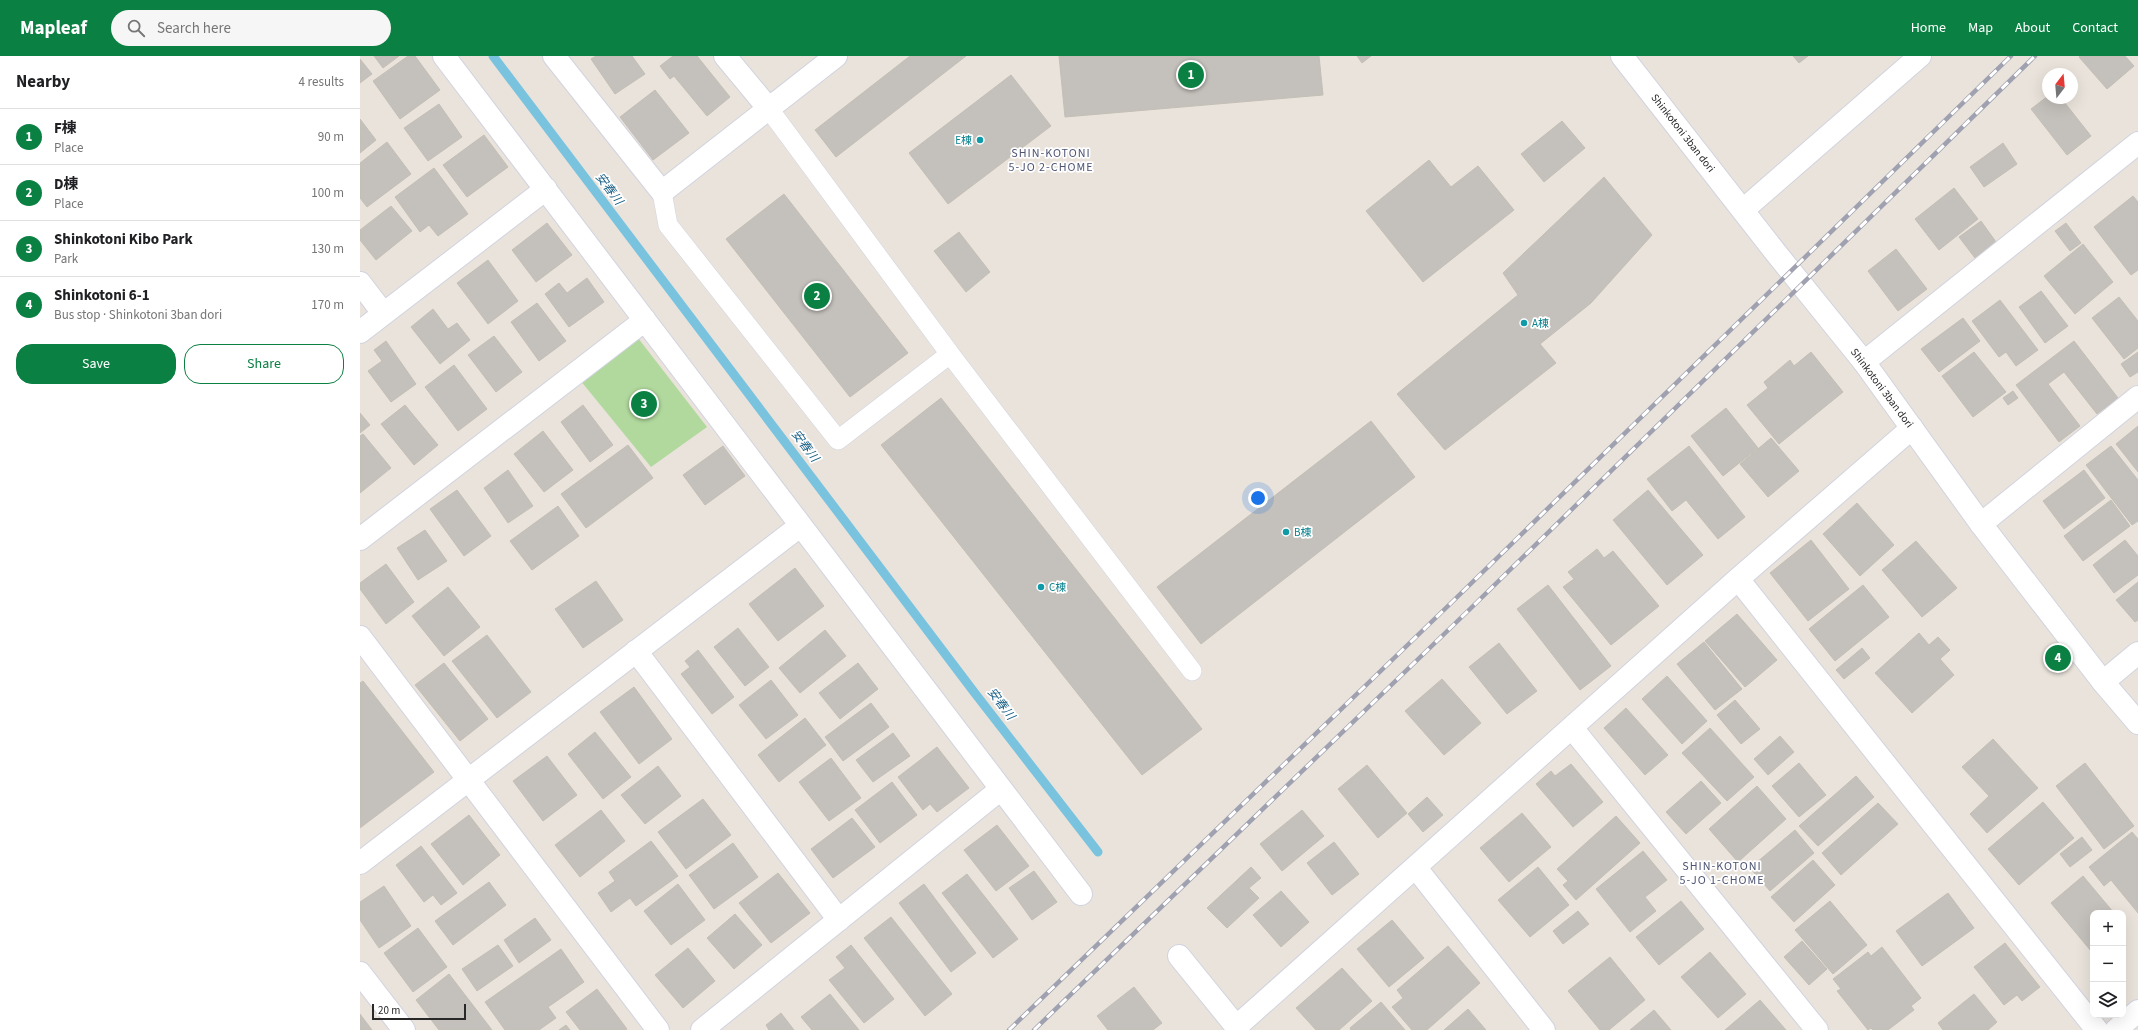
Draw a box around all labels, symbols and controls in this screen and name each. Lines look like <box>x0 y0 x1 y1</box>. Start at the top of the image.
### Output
search box <box>111 10 391 46</box>
text: Mapleaf <box>20 15 87 42</box>
icon: search <box>125 17 147 39</box>
text: Search here <box>157 18 231 39</box>
text: Home <box>1911 18 1946 38</box>
text: Map <box>1968 18 1993 38</box>
text: About <box>2015 18 2050 38</box>
text: Contact <box>2072 18 2118 38</box>
pin: 1 <box>1178 60 1204 90</box>
north arrow <box>2042 68 2078 104</box>
text: Nearby <box>16 70 70 94</box>
text: 4 results <box>299 73 344 91</box>
street label: Shinkotoni 3ban dori <box>1648 91 1718 175</box>
text: F棟 <box>54 118 77 139</box>
text: 1 <box>26 128 32 146</box>
text: 90 m <box>318 128 344 146</box>
place label: E棟 <box>955 133 972 148</box>
marker: E棟 <box>975 135 985 145</box>
text: Place <box>54 139 83 157</box>
district label: SHIN-KOTONI 5-JO 2-CHOME <box>1009 145 1093 176</box>
water label: 安春川 <box>591 170 628 210</box>
text: D棟 <box>54 174 79 195</box>
text: 2 <box>26 184 32 202</box>
text: 100 m <box>311 184 344 202</box>
text: Place <box>54 195 83 213</box>
text: Shinkotoni Kibo Park <box>54 229 193 250</box>
text: 3 <box>26 240 32 258</box>
text: 130 m <box>311 240 344 258</box>
text: Park <box>54 250 78 268</box>
pin: 2 <box>804 281 830 311</box>
text: Shinkotoni 6-1 <box>54 285 150 306</box>
text: 4 <box>26 296 32 314</box>
text: 170 m <box>311 296 344 314</box>
text: Bus stop · Shinkotoni 3ban dori <box>54 306 222 324</box>
place label: A棟 <box>1532 316 1549 331</box>
marker: A棟 <box>1519 318 1529 328</box>
button: Save <box>16 344 176 384</box>
button: Share <box>184 344 344 384</box>
street label: Shinkotoni 3ban dori <box>1847 345 1917 431</box>
pin: 3 <box>631 389 657 419</box>
water label: 安春川 <box>787 427 824 467</box>
your location <box>1248 488 1268 508</box>
place label: B棟 <box>1294 525 1311 540</box>
marker: B棟 <box>1281 527 1291 537</box>
place label: C棟 <box>1049 580 1066 595</box>
marker: C棟 <box>1036 582 1046 592</box>
pin: 4 <box>2045 643 2071 673</box>
water label: 安春川 <box>983 685 1020 725</box>
district label: SHIN-KOTONI 5-JO 1-CHOME <box>1680 858 1764 889</box>
map controls <box>2090 910 2126 1018</box>
button: + <box>2090 910 2126 946</box>
button: − <box>2090 946 2126 982</box>
button: layers <box>2090 982 2126 1018</box>
scale bar <box>372 1002 466 1021</box>
text: 20 m <box>378 1003 400 1018</box>

